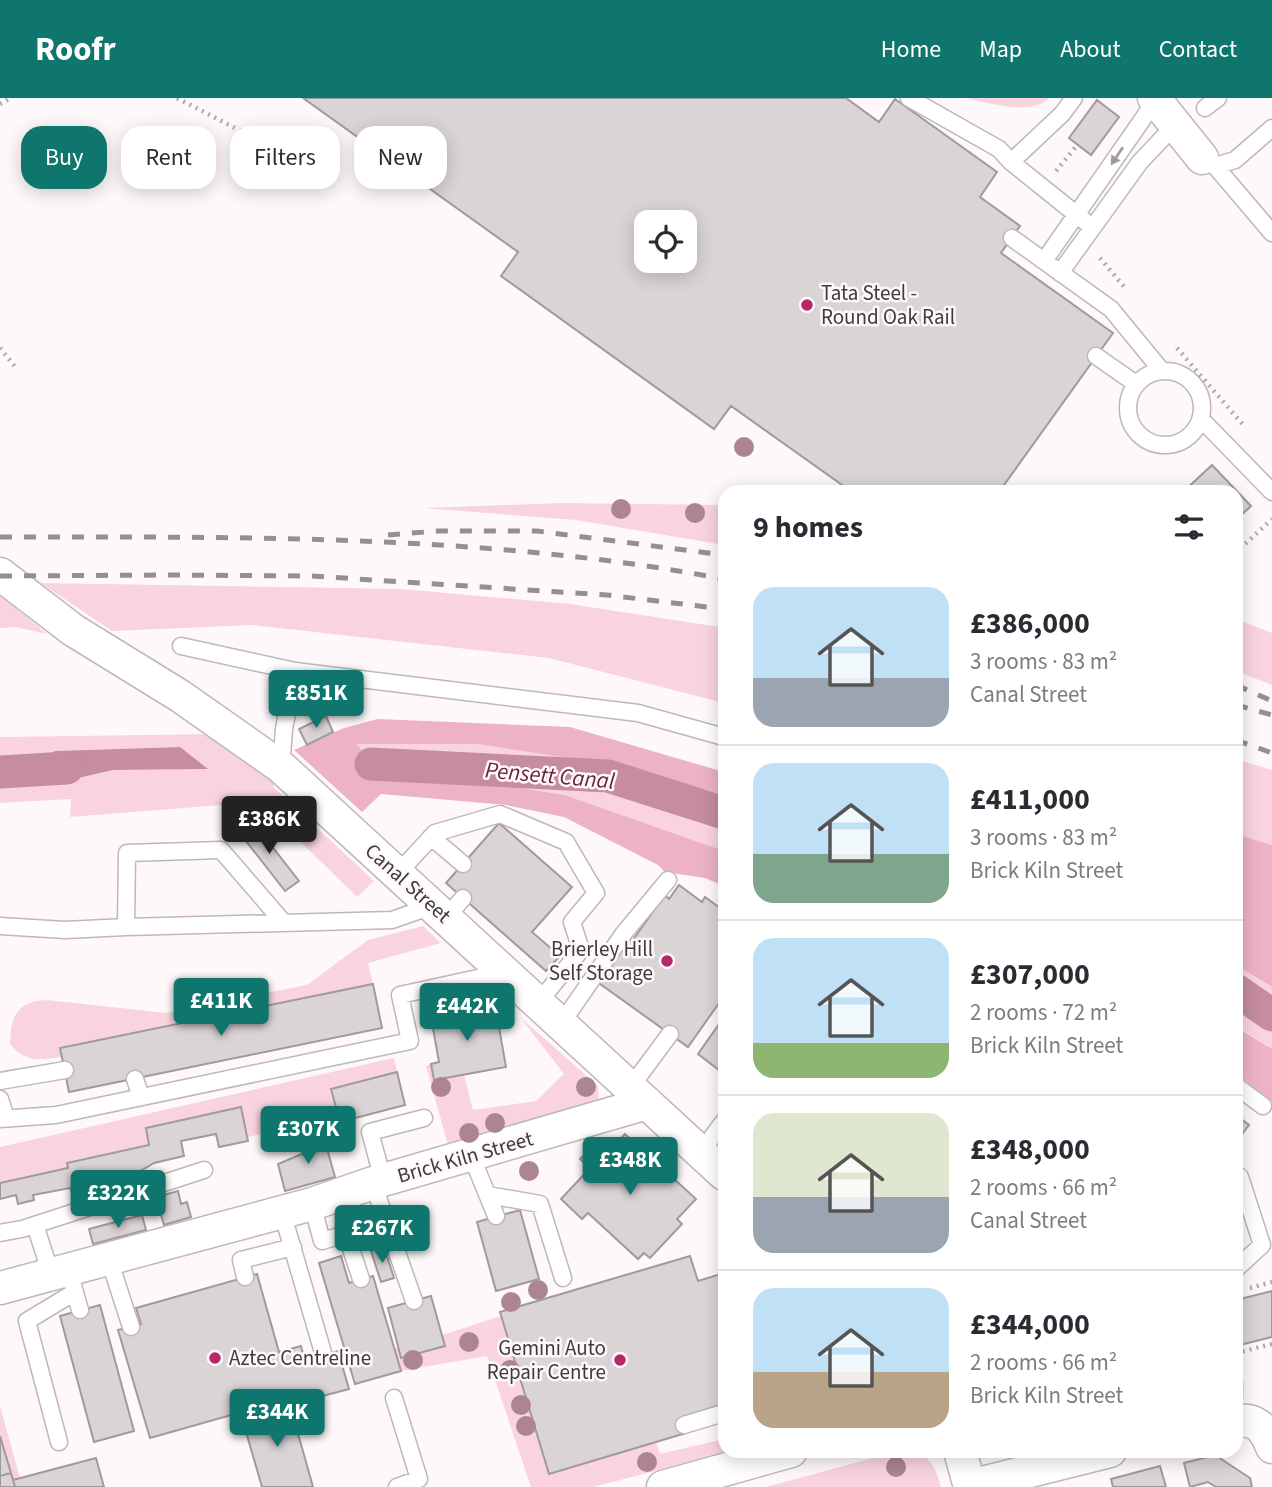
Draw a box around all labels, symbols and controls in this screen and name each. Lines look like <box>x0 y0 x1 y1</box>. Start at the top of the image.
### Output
text: Roofr <box>35 26 116 73</box>
text: Home <box>881 32 941 67</box>
text: Map <box>979 32 1022 67</box>
text: About <box>1060 32 1121 67</box>
text: Contact <box>1159 32 1237 67</box>
chip: Buy <box>21 126 107 189</box>
chip: Rent <box>121 126 216 189</box>
chip: Filters <box>230 126 340 189</box>
chip: New <box>354 126 447 189</box>
one-way arrow <box>1110 147 1124 165</box>
map controls <box>634 210 697 273</box>
button: locate <box>634 210 697 273</box>
place label: Tata Steel - Round Oak Rail <box>821 278 955 332</box>
marker: Tata Steel - Round Oak Rail <box>799 297 815 313</box>
text: 9 homes <box>753 506 863 549</box>
icon: filters <box>1170 508 1208 546</box>
text: £386,000 <box>970 602 1090 645</box>
icon: home <box>809 615 893 699</box>
text: 3 rooms · 83 m² <box>970 645 1117 678</box>
pin: £851K <box>267 670 365 730</box>
text: £851K <box>285 676 347 709</box>
text: Canal Street <box>970 678 1087 711</box>
water label: Pensett Canal <box>484 753 616 798</box>
text: £411,000 <box>970 778 1090 821</box>
icon: home <box>809 791 893 875</box>
pin: £386K <box>220 796 318 856</box>
text: £386K <box>238 802 300 835</box>
text: 3 rooms · 83 m² <box>970 821 1117 854</box>
street label: Canal Street <box>358 836 458 930</box>
text: Brick Kiln Street <box>970 854 1123 887</box>
place label: Brierley Hill Self Storage <box>549 934 653 988</box>
marker: Brierley Hill Self Storage <box>659 953 675 969</box>
text: £307,000 <box>970 953 1090 996</box>
icon: home <box>809 966 893 1050</box>
pin: £411K <box>172 978 270 1038</box>
text: £411K <box>190 984 252 1017</box>
pin: £442K <box>418 984 516 1043</box>
text: £442K <box>436 989 498 1022</box>
text: 2 rooms · 72 m² <box>970 996 1117 1029</box>
text: Brick Kiln Street <box>970 1029 1123 1062</box>
pin: £307K <box>259 1107 357 1166</box>
text: £307K <box>277 1112 339 1145</box>
street label: Brick Kiln Street <box>394 1123 536 1191</box>
text: £348,000 <box>970 1128 1090 1171</box>
pin: £348K <box>581 1138 679 1197</box>
icon: home <box>809 1141 893 1225</box>
text: £348K <box>599 1143 661 1176</box>
pin: £322K <box>69 1170 167 1230</box>
text: 2 rooms · 66 m² <box>970 1171 1117 1204</box>
text: £322K <box>87 1176 149 1209</box>
text: Canal Street <box>970 1204 1087 1237</box>
pin: £267K <box>333 1206 431 1265</box>
text: £267K <box>351 1211 413 1244</box>
text: £344,000 <box>970 1303 1090 1346</box>
icon: home <box>809 1316 893 1400</box>
place label: Gemini Auto Repair Centre <box>487 1333 606 1387</box>
place label: Aztec Centreline <box>229 1343 371 1373</box>
text: 2 rooms · 66 m² <box>970 1346 1117 1379</box>
marker: Aztec Centreline <box>207 1350 223 1366</box>
marker: Gemini Auto Repair Centre <box>612 1352 628 1368</box>
text: Brick Kiln Street <box>970 1379 1123 1412</box>
pin: £344K <box>228 1390 326 1449</box>
text: £344K <box>246 1395 308 1428</box>

